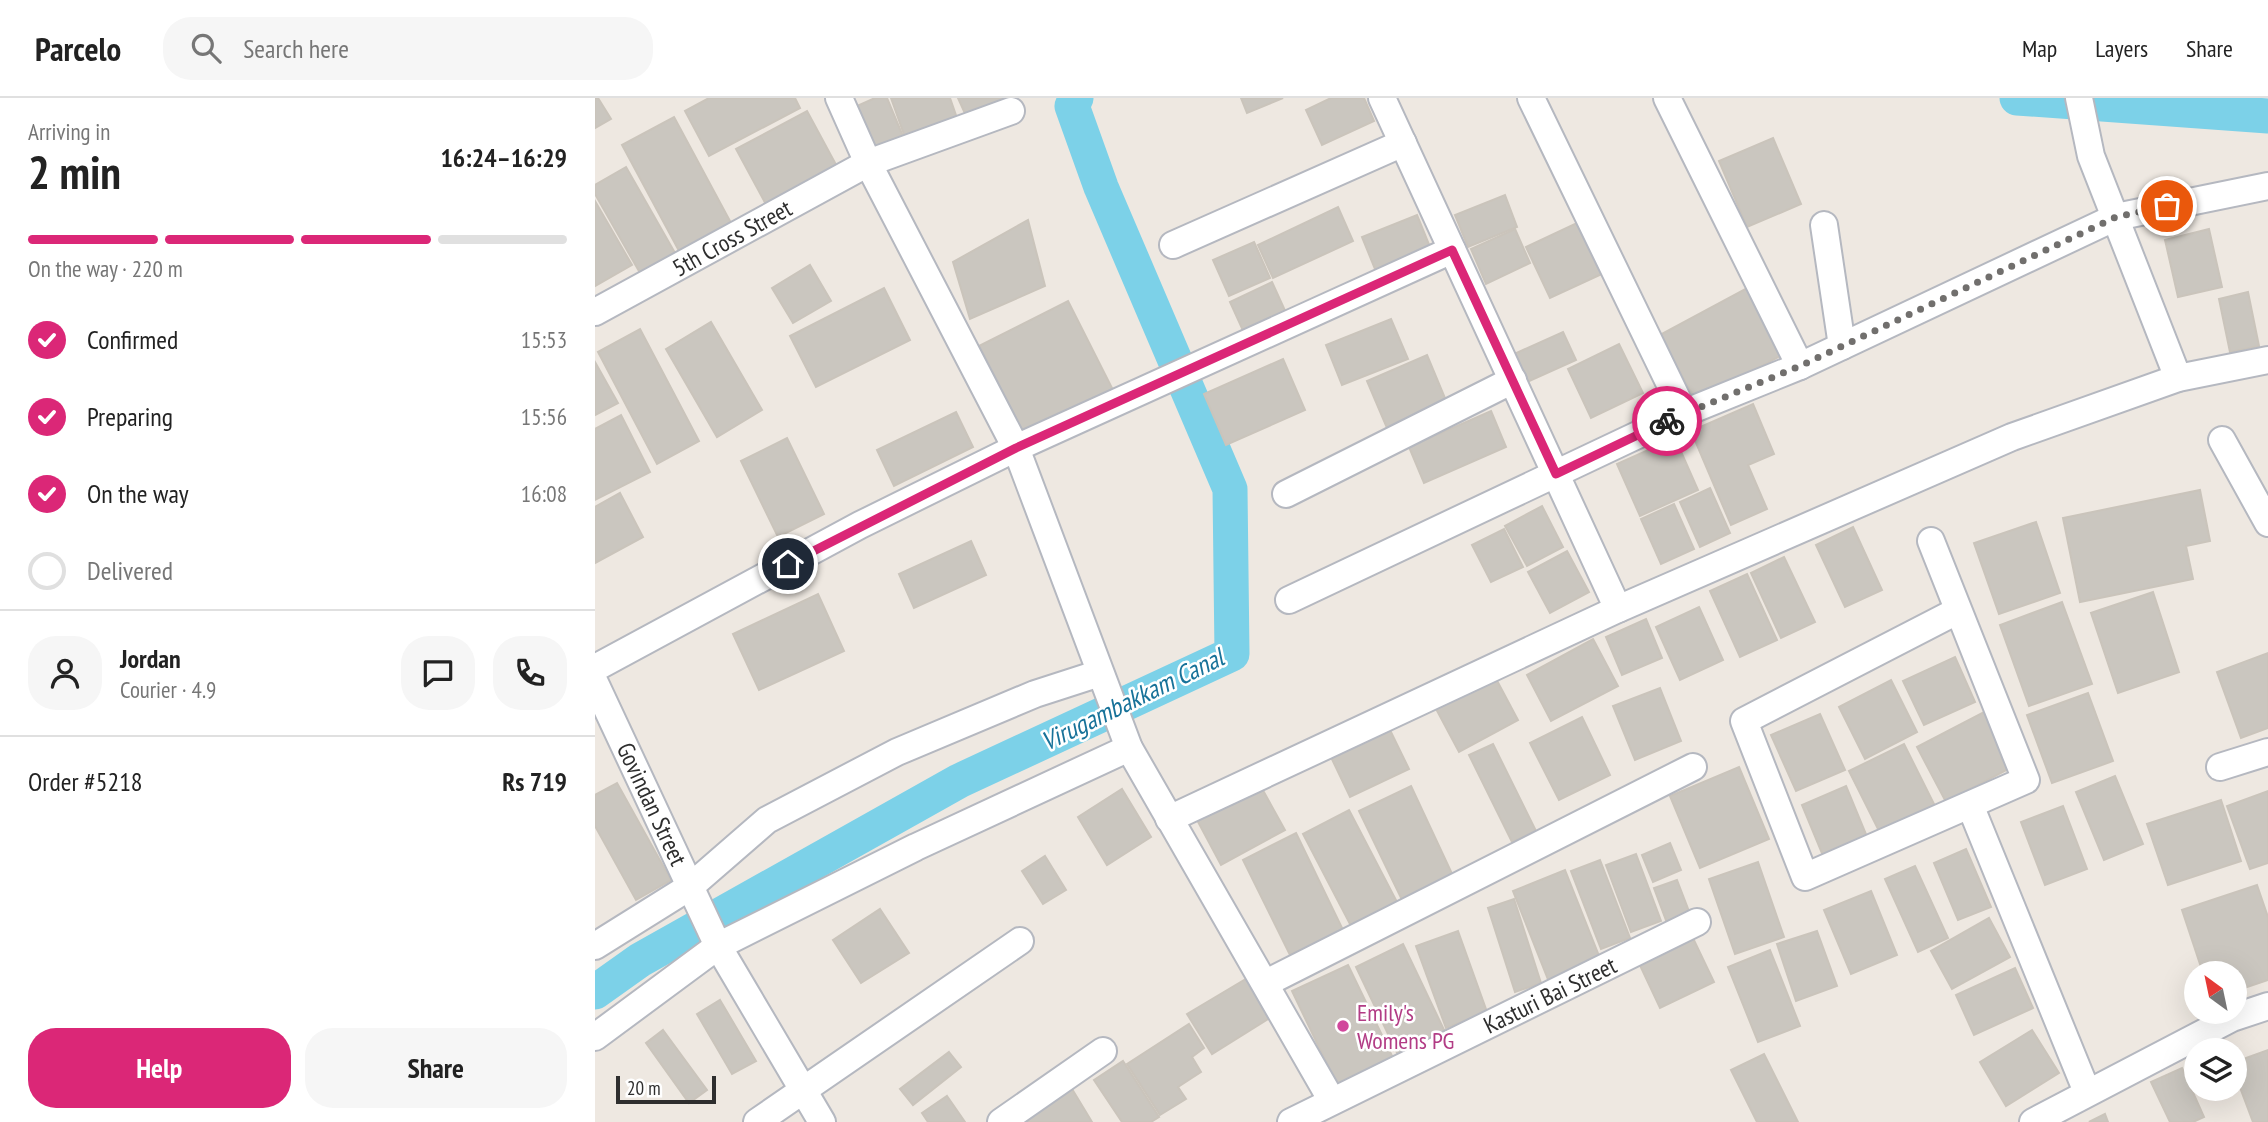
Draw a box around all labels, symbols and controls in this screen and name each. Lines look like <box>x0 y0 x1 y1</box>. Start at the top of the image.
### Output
search box <box>163 17 653 80</box>
text: Parcelo <box>35 27 121 70</box>
icon: search <box>187 29 225 67</box>
text: Search here <box>243 32 349 65</box>
text: Map <box>2022 33 2057 64</box>
text: Layers <box>2095 33 2148 64</box>
text: Share <box>2186 33 2233 64</box>
text: Arriving in <box>28 117 110 146</box>
text: 16:24–16:29 <box>440 141 567 174</box>
text: 2 min <box>28 142 121 202</box>
pin <box>2137 176 2197 236</box>
icon: bag <box>2148 187 2186 225</box>
street label: 5th Cross Street <box>667 192 797 283</box>
text: On the way · 220 m <box>28 254 183 283</box>
icon: check <box>28 321 66 359</box>
text: Confirmed <box>87 323 178 356</box>
text: 15:53 <box>521 325 567 354</box>
courier <box>1632 386 1702 456</box>
icon: check <box>28 398 66 436</box>
text: Preparing <box>87 400 173 433</box>
text: 15:56 <box>521 402 567 431</box>
icon: bike <box>1648 402 1686 440</box>
icon: check <box>28 475 66 513</box>
text: On the way <box>87 477 189 510</box>
text: 16:08 <box>521 479 567 508</box>
pin <box>758 534 818 594</box>
icon: home <box>769 545 807 583</box>
text: Delivered <box>87 554 173 587</box>
button: person <box>28 636 102 710</box>
button: chat <box>401 636 475 710</box>
button: phone <box>493 636 567 710</box>
water label: Virugambakkam Canal <box>1035 639 1231 757</box>
text: Jordan <box>120 642 181 675</box>
text: Courier · 4.9 <box>120 675 216 704</box>
street label: Govindan Street <box>610 737 694 871</box>
text: Order #5218 <box>28 765 143 798</box>
text: Rs 719 <box>502 765 567 798</box>
street label: Kasturi Bai Street <box>1479 949 1622 1040</box>
north arrow <box>2184 961 2247 1024</box>
map controls <box>2184 961 2247 1101</box>
place label: Emily's Womens PG <box>1357 997 1454 1056</box>
marker: Emily's Womens PG <box>1335 1018 1351 1034</box>
button: Help <box>28 1028 291 1108</box>
button: Share <box>305 1028 567 1108</box>
button: layers <box>2184 1038 2247 1101</box>
scale bar <box>616 1073 716 1105</box>
text: 20 m <box>627 1076 661 1100</box>

